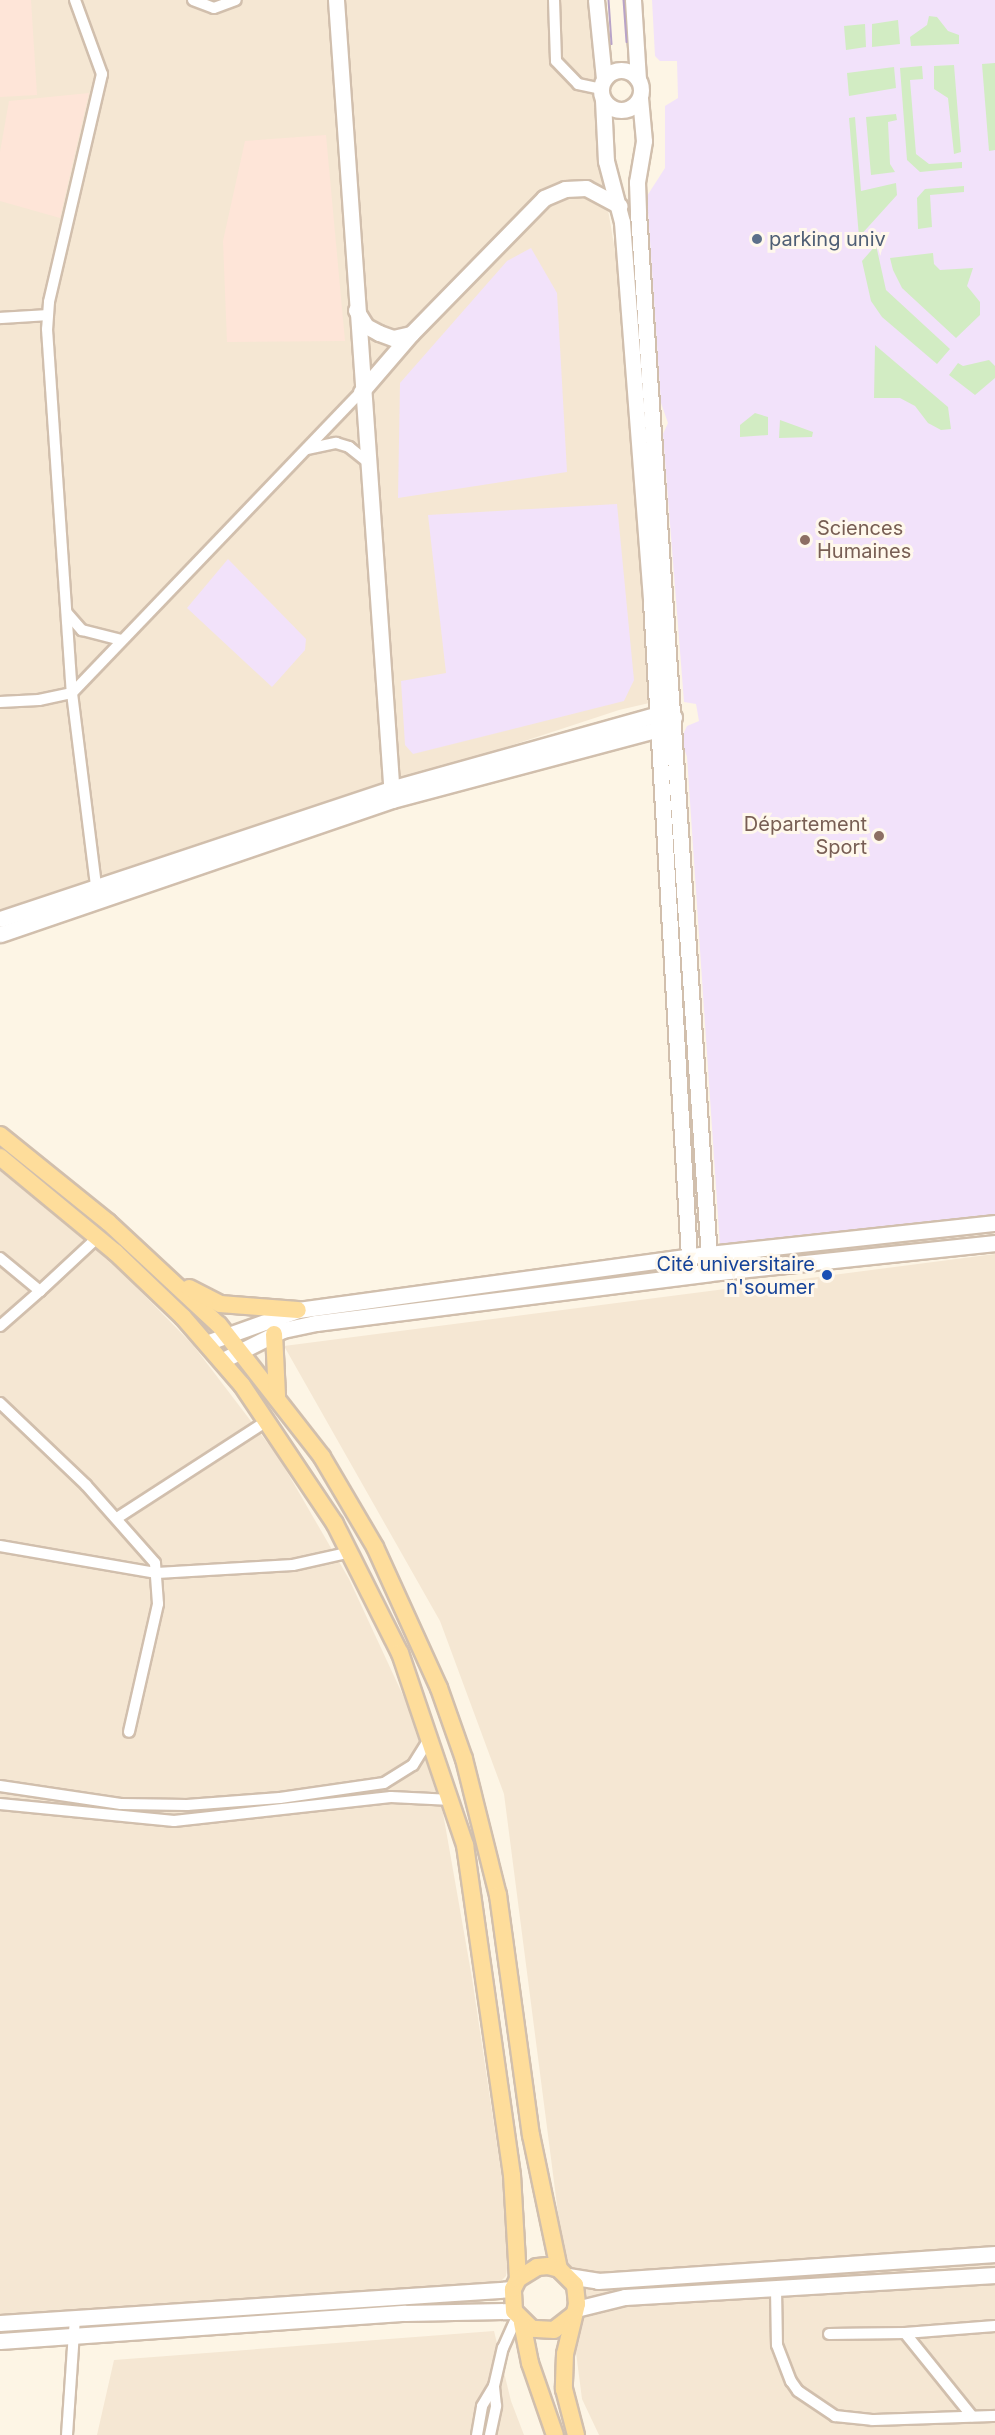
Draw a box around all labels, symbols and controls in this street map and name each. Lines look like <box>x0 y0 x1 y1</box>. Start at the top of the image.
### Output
place label: parking univ <box>769 227 886 251</box>
marker: parking univ <box>750 232 764 246</box>
place label: Sciences Humaines <box>817 516 911 563</box>
marker: Sciences Humaines <box>798 533 812 547</box>
place label: Département Sport <box>744 813 867 860</box>
marker: Département Sport <box>872 829 886 843</box>
place label: Cité universitaire n'soumer <box>656 1252 815 1299</box>
marker: Cité universitaire n'soumer <box>820 1268 834 1282</box>

